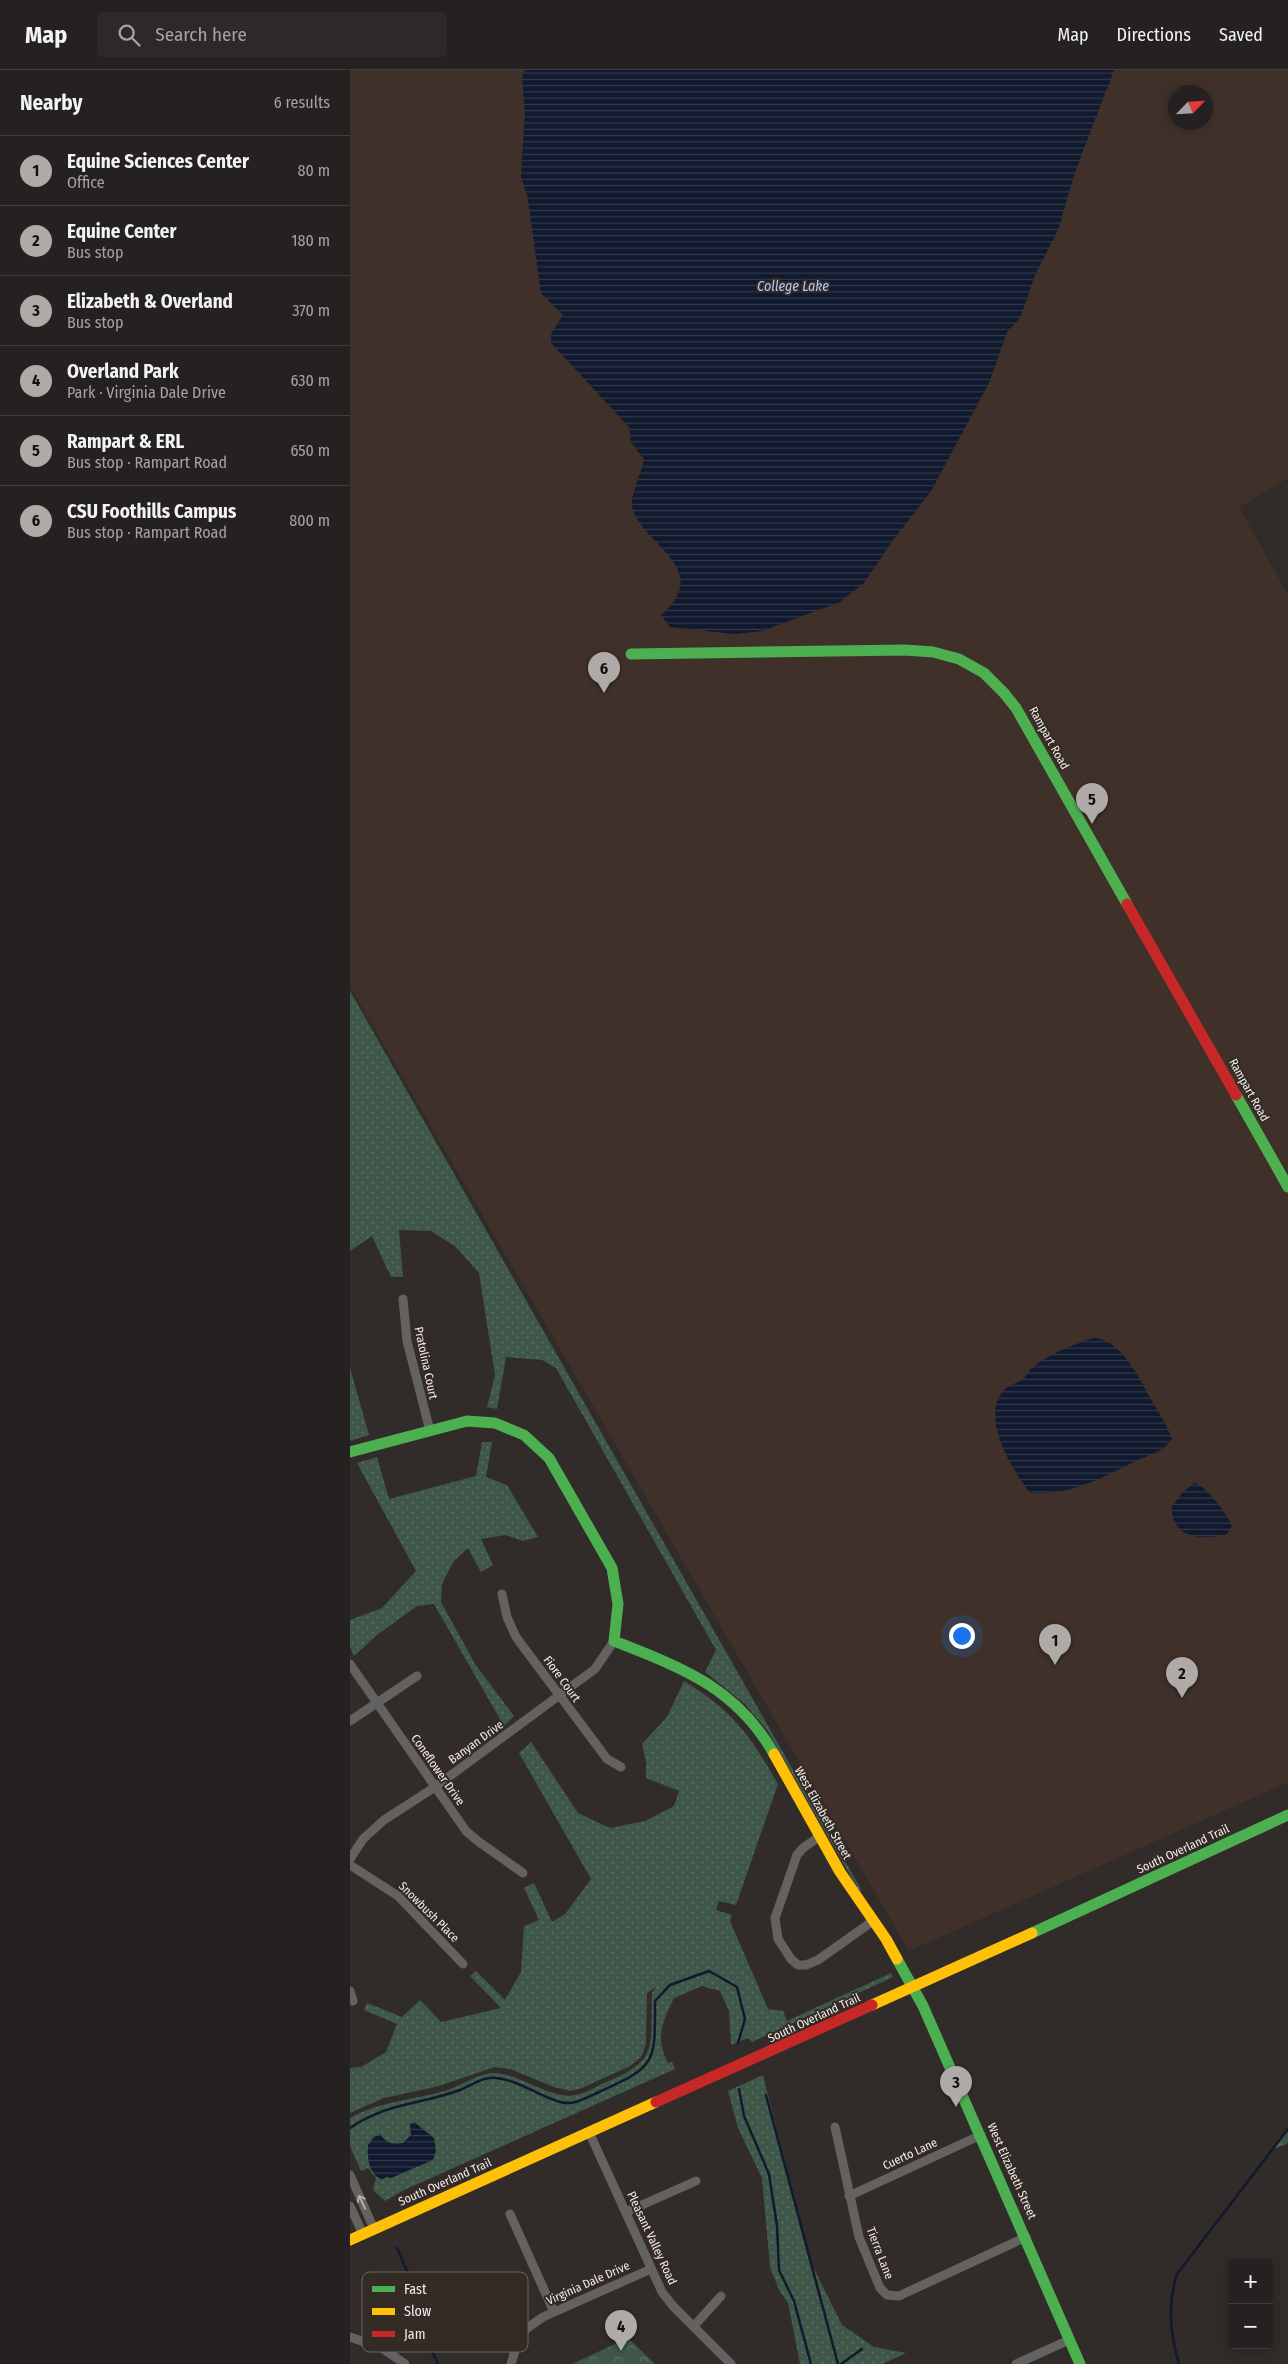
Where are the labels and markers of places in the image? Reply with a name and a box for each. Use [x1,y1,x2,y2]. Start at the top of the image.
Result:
pin: 6 [588,652,620,693]
pin: 5 [1076,783,1108,824]
pin: 1 [1039,1624,1071,1665]
pin: 2 [1166,1657,1198,1698]
pin: 3 [940,2066,972,2107]
pin: 4 [605,2310,637,2351]

